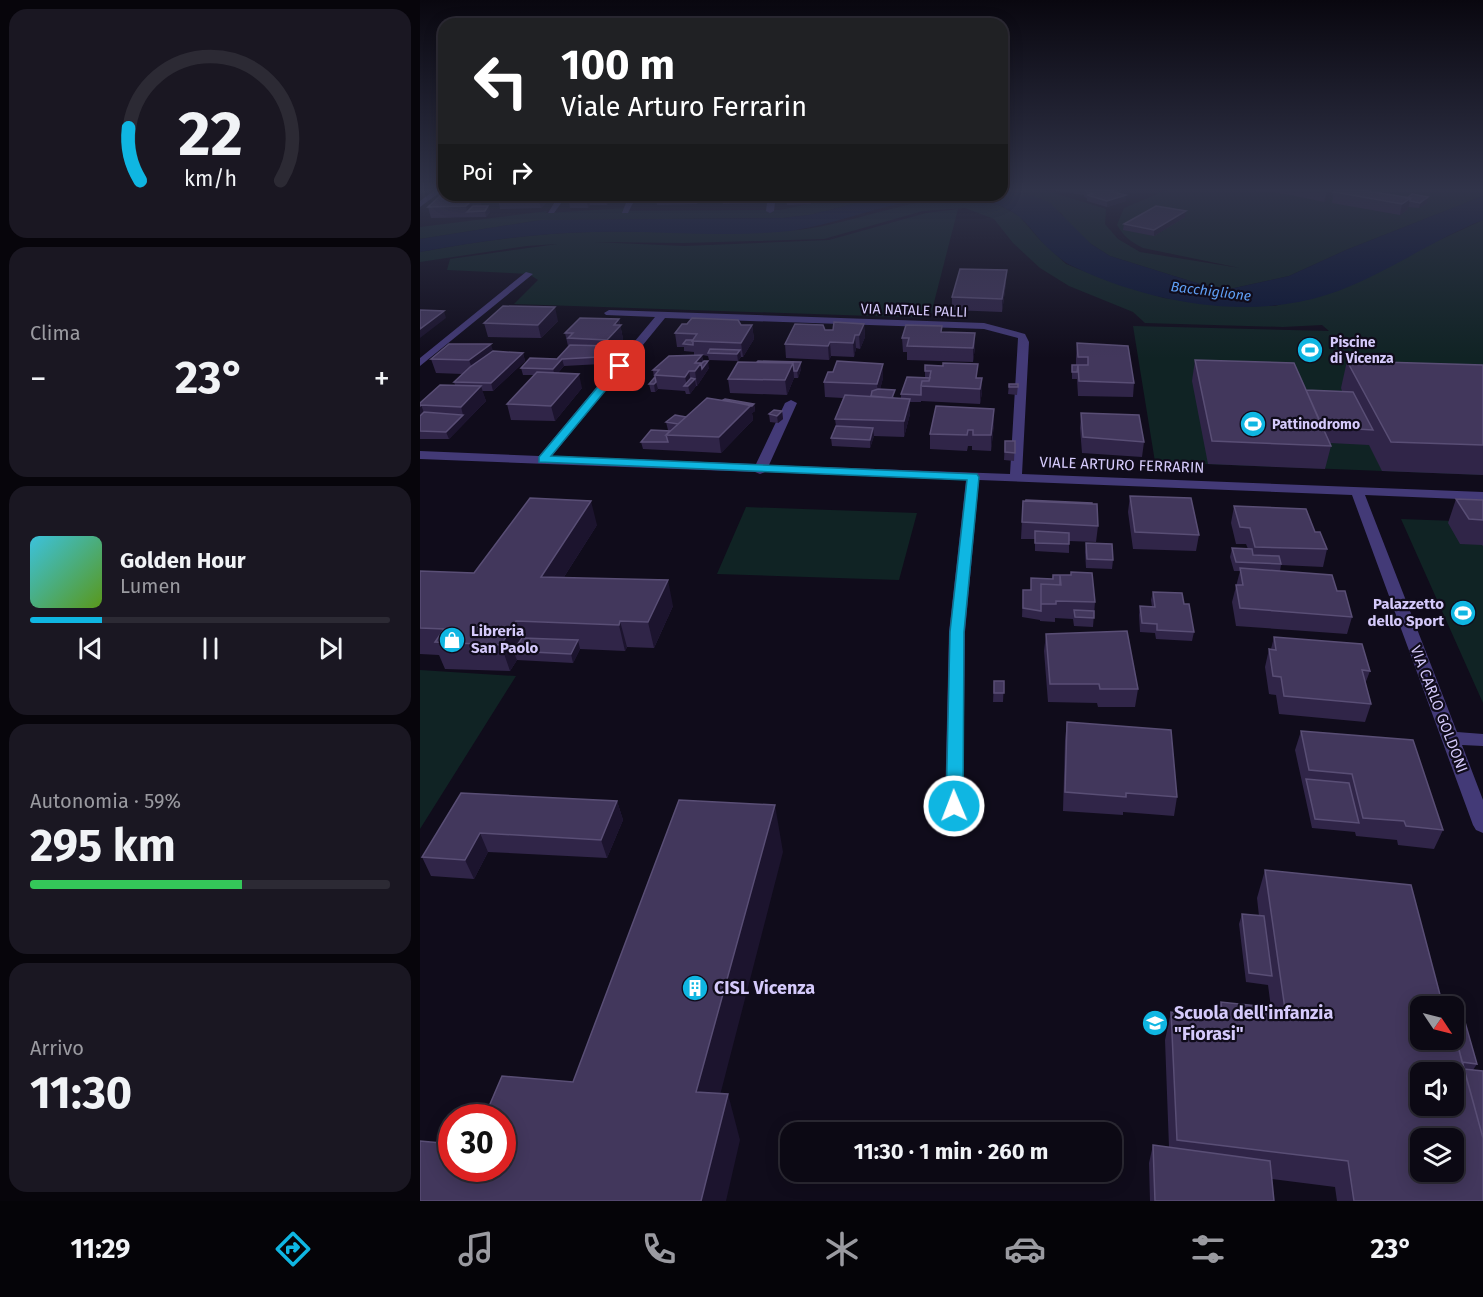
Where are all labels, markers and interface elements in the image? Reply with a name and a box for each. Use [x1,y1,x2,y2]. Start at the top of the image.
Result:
text: 100 m [561,40,675,90]
icon: left [462,42,540,120]
text: Viale Arturo Ferrarin [561,91,807,123]
text: 22 [178,97,242,172]
icon: right [505,156,538,189]
text: Poi [462,159,493,186]
text: km/h [183,166,237,192]
water label: Bacchiglione [1170,278,1252,305]
street label: VIA NATALE PALLI [860,300,968,321]
text: Clima [30,321,81,345]
place label: Piscine di Vicenza [1330,334,1394,367]
sports icon: Piscine di Vicenza [1295,335,1325,365]
pin [594,340,645,391]
icon: arrive [603,349,636,382]
text: 23° [175,351,245,405]
text: − [30,359,47,399]
text: + [374,359,390,399]
sports icon: Pattinodromo [1238,409,1268,439]
place label: Pattinodromo [1272,416,1360,433]
street label: VIALE ARTURO FERRARIN [1039,453,1205,477]
text: Golden Hour [120,547,246,574]
text: Lumen [120,574,181,598]
place label: Palazzetto dello Sport [1367,595,1444,630]
sports icon: Palazzetto dello Sport [1448,598,1478,628]
place label: Libreria San Paolo [471,622,539,657]
shop icon: Libreria San Paolo [437,625,467,655]
icon: previous [74,632,107,665]
icon: pause [194,632,227,665]
icon: next [314,632,347,665]
street label: VIA CARLO GOLDONI [1406,643,1472,775]
position arrow [922,774,986,838]
text: Autonomia · 59% [30,789,181,813]
text: 295 km [30,819,176,873]
building icon: CISL Vicenza [680,973,710,1003]
place label: CISL Vicenza [714,977,815,999]
north arrow [1410,996,1464,1050]
map controls [1410,996,1464,1182]
place label: Scuola dell'infanzia "Fiorasi" [1174,1002,1333,1045]
school or university icon: Scuola dell'infanzia "Fiorasi" [1140,1008,1170,1038]
text: Arrivo [30,1036,84,1060]
button: sound [1410,1062,1464,1116]
text: 11:30 [30,1066,132,1120]
speed limit sign: 30 [438,1104,516,1182]
button: layers [1410,1128,1464,1182]
text: 11:30 · 1 min · 260 m [854,1138,1048,1165]
icon: directions [272,1228,314,1270]
icon: music [455,1228,497,1270]
icon: phone [638,1228,680,1270]
icon: climate [821,1228,863,1270]
icon: car [1004,1228,1046,1270]
icon: filters [1187,1228,1229,1270]
text: 11:29 [71,1233,130,1265]
text: 23° [1370,1233,1412,1265]

